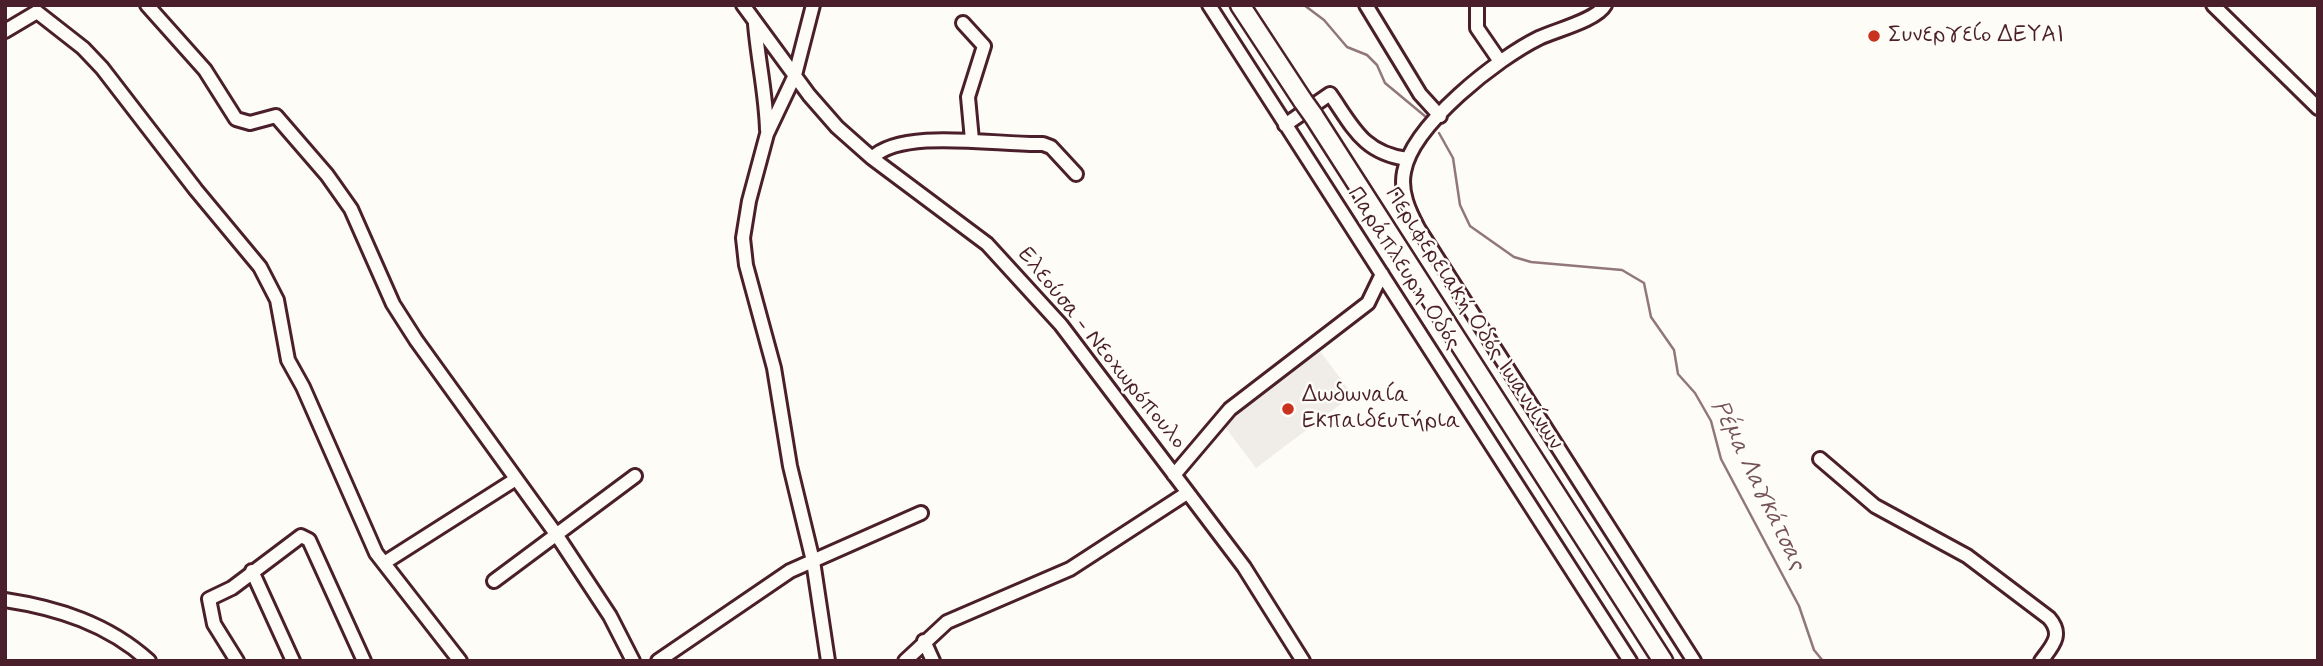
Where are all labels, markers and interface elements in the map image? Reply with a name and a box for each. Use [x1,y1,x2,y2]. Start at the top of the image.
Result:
place label: Συνεργείο ΔΕΥΑΙ [1888,22,2064,50]
marker: Συνεργείο ΔΕΥΑΙ [1866,28,1882,44]
street label: Παράπλευρη Οδός [1340,182,1466,356]
street label: Περιφερειακή Οδός Ιωαννίνων [1378,183,1568,455]
street label: Ελεούσα - Νεοχωρόπουλο [1011,242,1191,456]
place label: Δωδωναία Εκπαιδευτήρια [1302,382,1460,436]
water label: Ρέμα Λαγκάτσας [1703,396,1811,576]
marker: Δωδωναία Εκπαιδευτήρια [1280,401,1296,417]

